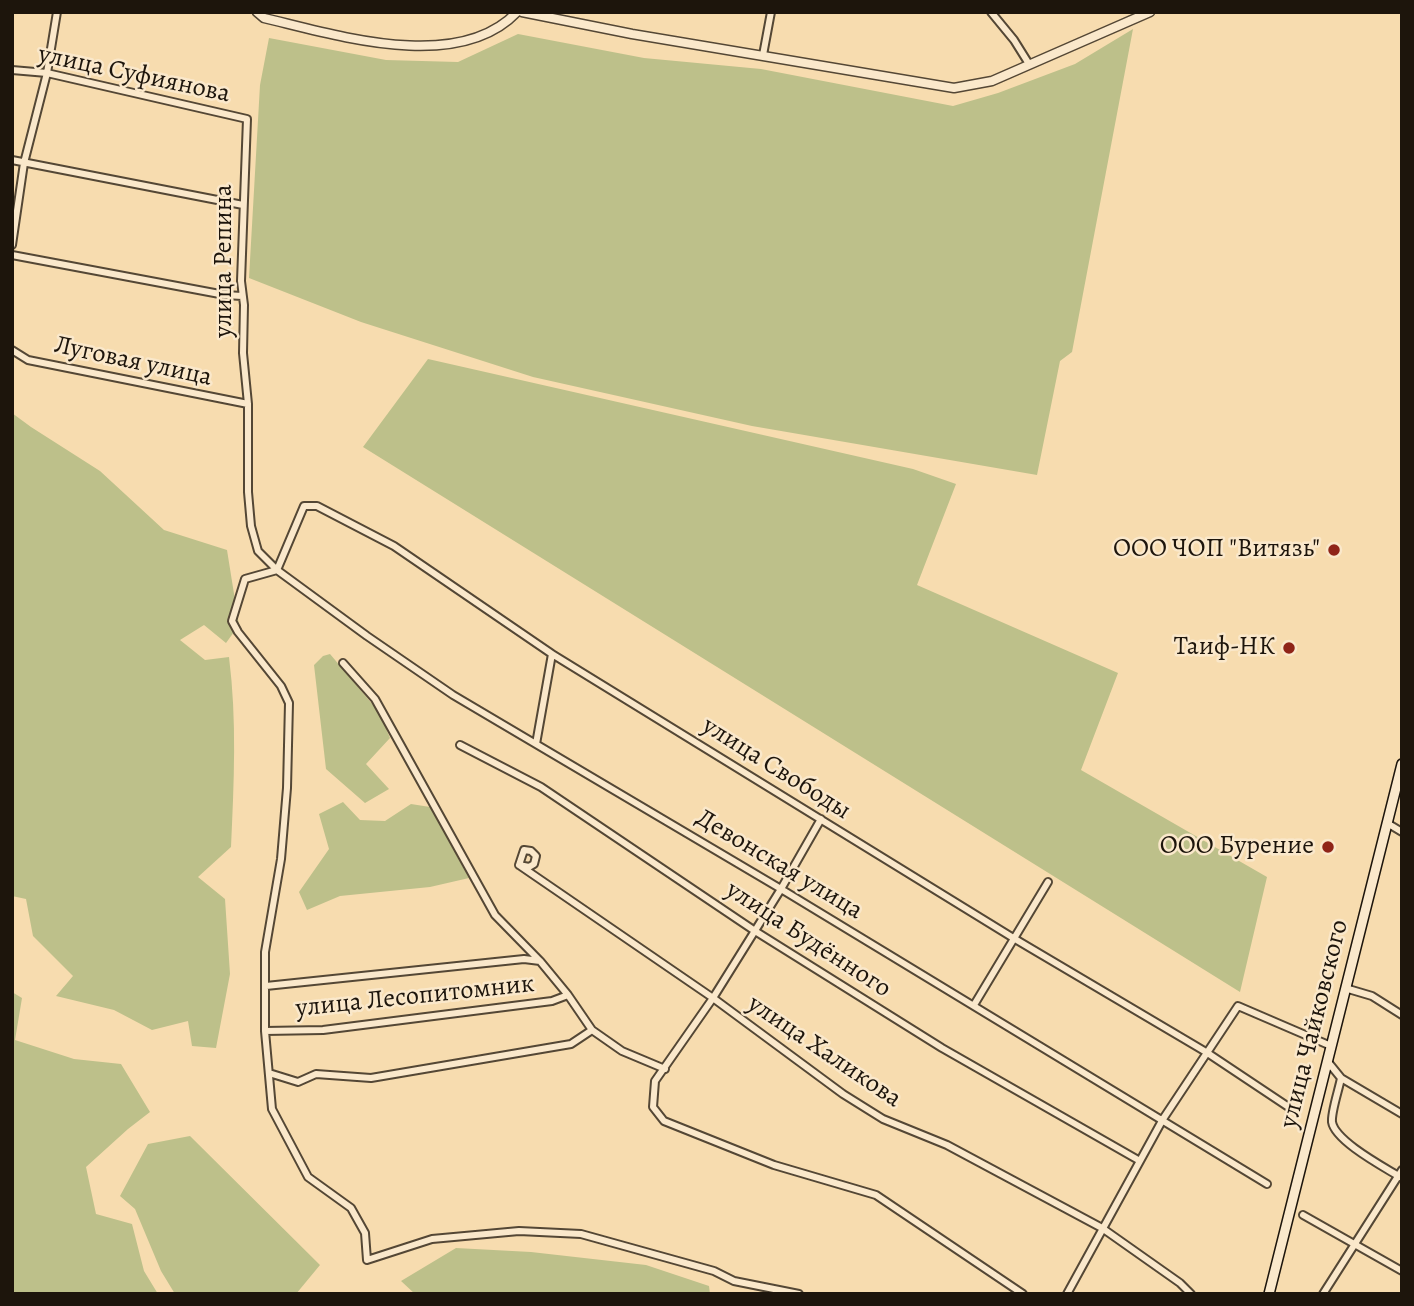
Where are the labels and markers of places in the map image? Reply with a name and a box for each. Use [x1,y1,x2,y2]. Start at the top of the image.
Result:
place label: ООО ЧОП "Витязь" [1113,534,1320,566]
marker: ООО ЧОП "Витязь" [1326,542,1342,558]
place label: Таиф-НК [1174,632,1275,664]
marker: Таиф-НК [1281,640,1297,656]
place label: ООО Бурение [1160,831,1314,863]
marker: ООО Бурение [1320,839,1336,855]

